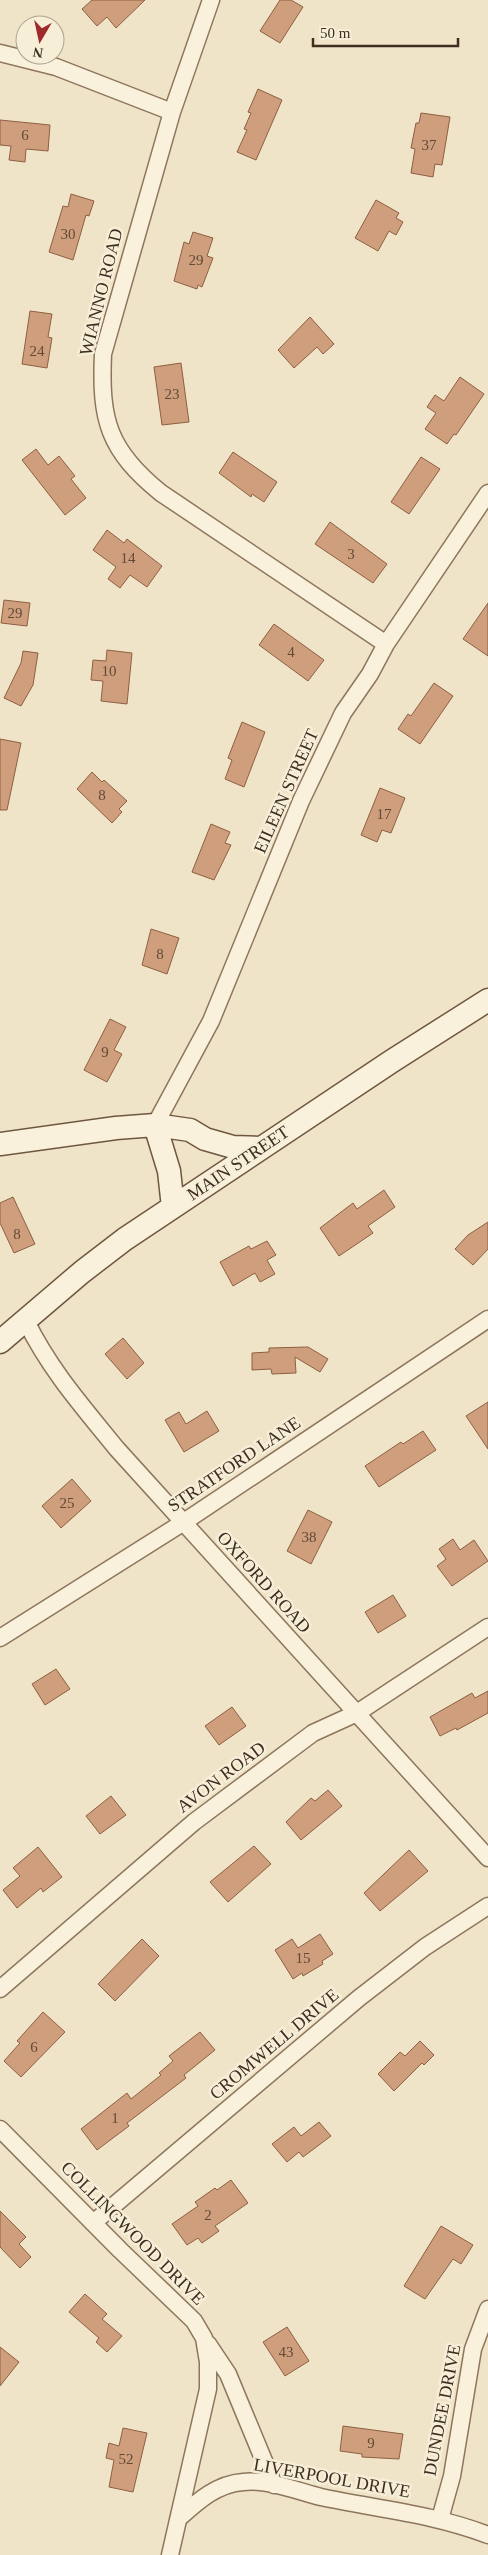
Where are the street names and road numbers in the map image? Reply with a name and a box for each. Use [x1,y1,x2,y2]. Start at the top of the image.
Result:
street label: WIANNO ROAD [76,226,126,358]
street label: EILEEN STREET [250,726,322,856]
street label: MAIN STREET [183,1122,293,1204]
street label: STRATFORD LANE [164,1412,304,1516]
street label: OXFORD ROAD [213,1527,315,1637]
street label: AVON ROAD [173,1737,269,1817]
street label: CROMWELL DRIVE [206,1984,342,2104]
street label: COLLINGWOOD DRIVE [57,2157,209,2309]
street label: DUNDEE DRIVE [419,2343,465,2477]
street label: LIVERPOOL DRIVE [252,2454,412,2502]

